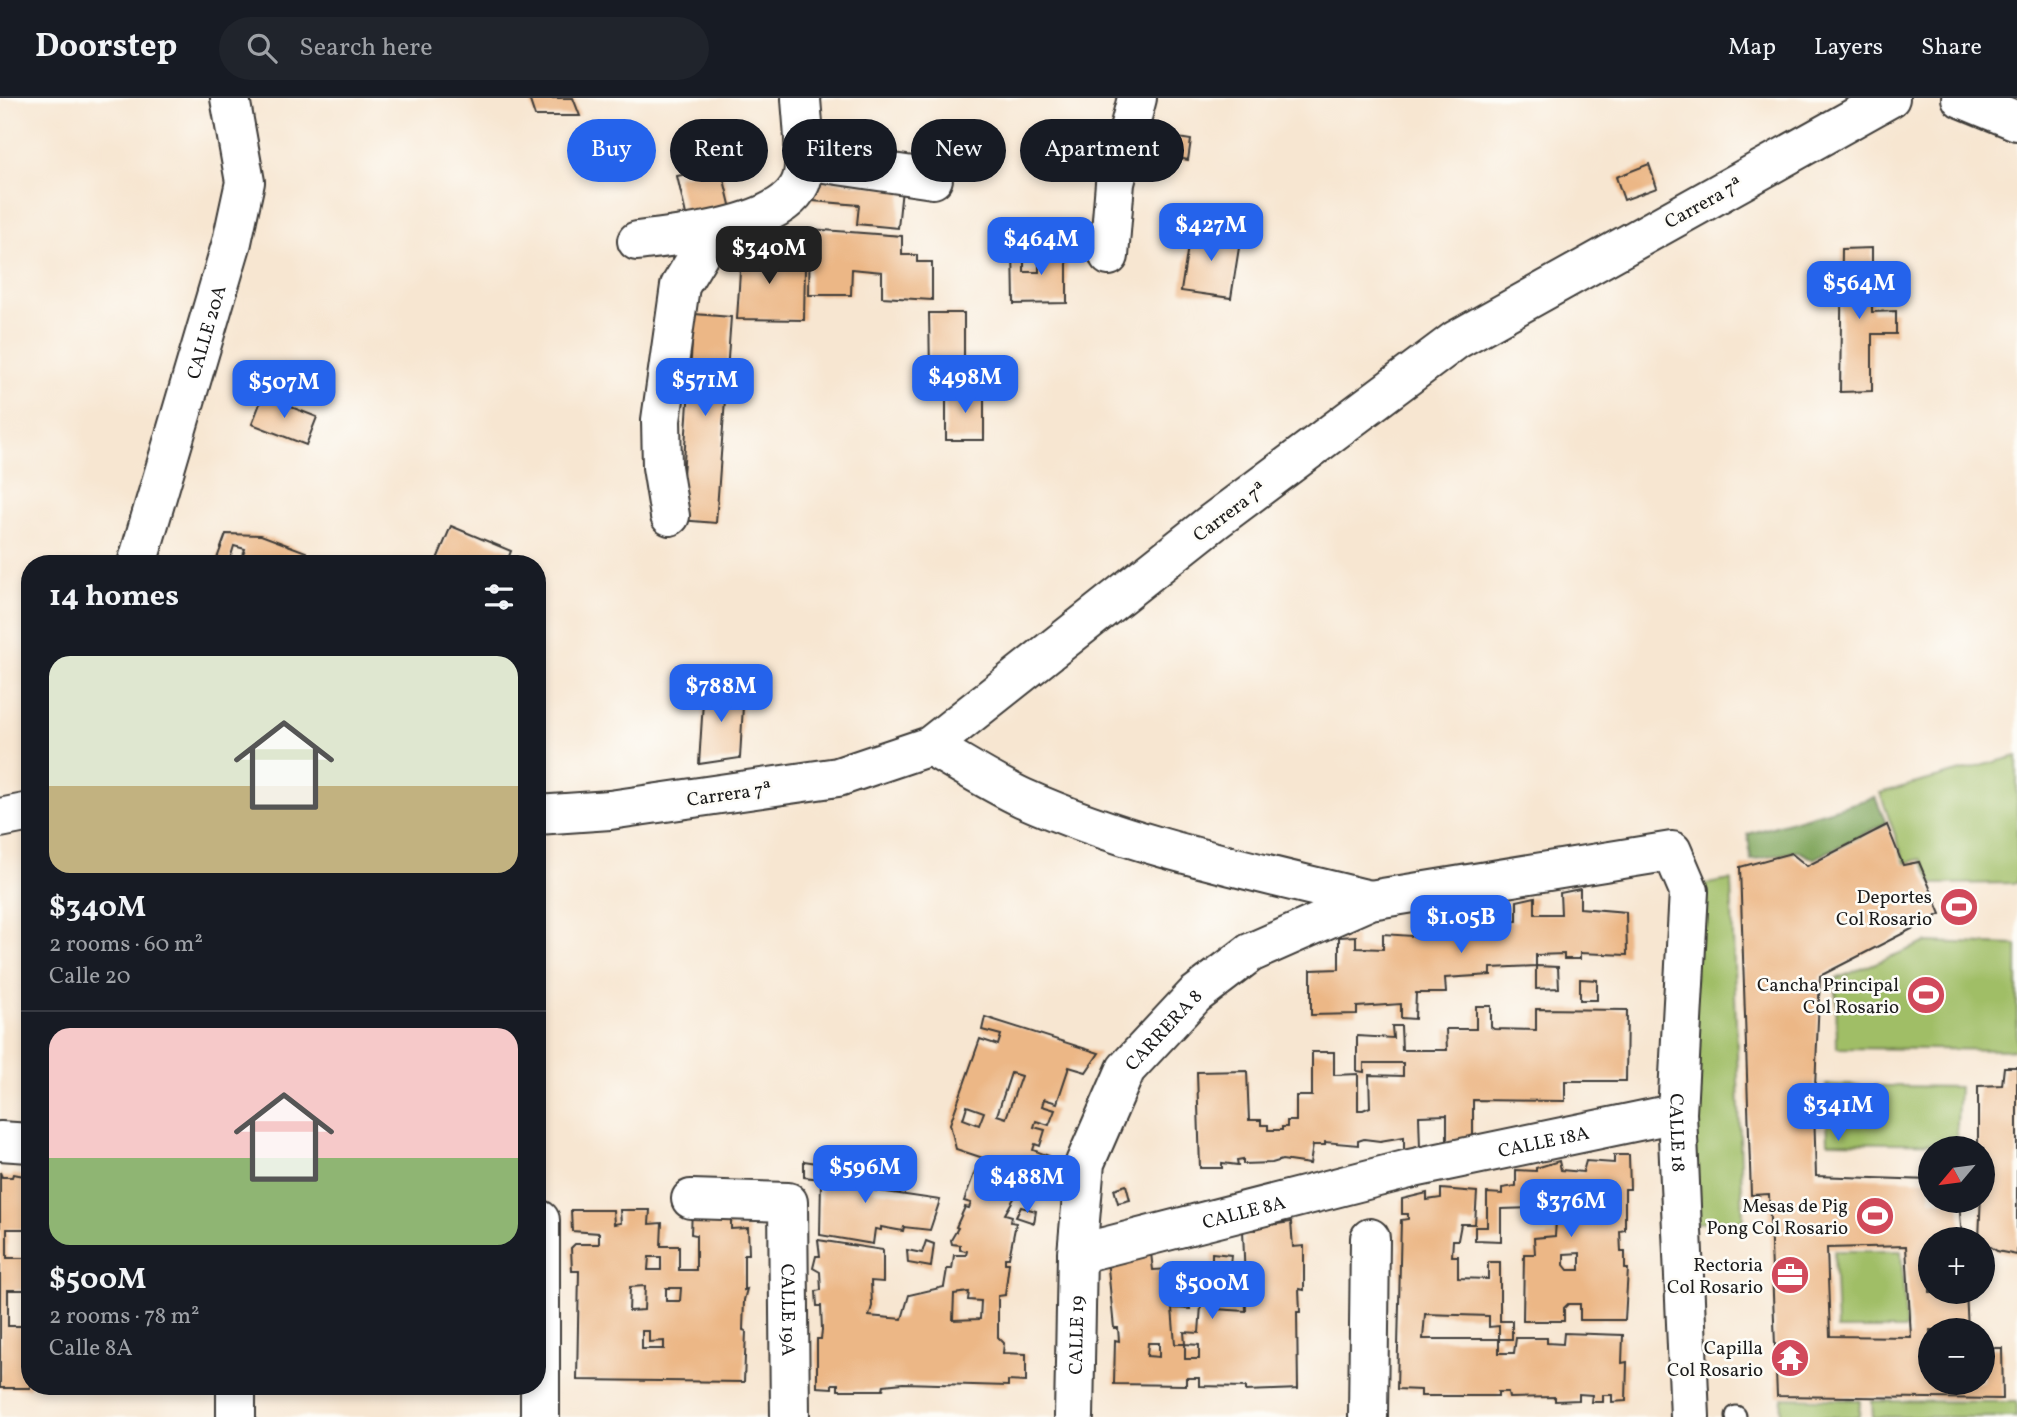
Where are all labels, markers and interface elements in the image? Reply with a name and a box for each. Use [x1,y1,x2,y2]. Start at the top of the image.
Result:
search box [219,17,709,80]
text: Doorstep [35,25,177,71]
icon: search [243,29,281,67]
text: Search here [299,30,433,66]
text: Map [1728,31,1776,65]
text: Layers [1814,31,1883,65]
text: Share [1921,31,1982,65]
chip: Buy [567,119,656,182]
chip: Rent [670,119,768,182]
chip: Filters [782,119,897,182]
chip: New [911,119,1006,182]
chip: Apartment [1020,119,1184,182]
street label: Carrera 7ª [1660,172,1748,236]
pin: $427M [1162,204,1260,263]
text: $427M [1175,210,1247,242]
pin: $464M [992,218,1090,277]
text: $464M [1003,224,1079,256]
pin: $340M [720,226,818,286]
text: $340M [732,233,806,265]
pin: $564M [1810,262,1908,321]
text: $564M [1823,268,1895,300]
street label: CALLE 20A [181,282,234,383]
pin: $498M [916,356,1014,415]
pin: $571M [656,358,754,418]
pin: $507M [235,360,333,420]
text: $498M [928,362,1002,394]
text: $571M [672,365,738,397]
text: $507M [248,367,320,399]
street label: Carrera 7ª [1188,476,1272,549]
text: 14 homes [49,576,179,618]
icon: filters [480,578,518,616]
pin: $788M [672,664,770,724]
text: $788M [686,671,756,703]
icon: home [221,702,347,828]
street label: Carrera 7ª [685,776,773,814]
place label: Deportes Col Rosario [1836,885,1932,933]
sports icon: Deportes Col Rosario [1938,886,1980,928]
text: $340M [49,887,146,929]
pin: $1.05B [1404,896,1518,955]
text: $1.05B [1426,902,1496,934]
text: 2 rooms · 60 m² [49,929,203,961]
text: Calle 20 [49,961,131,993]
place label: Cancha Principal Col Rosario [1757,973,1899,1021]
sports icon: Cancha Principal Col Rosario [1905,974,1947,1016]
street label: CARRERA 8 [1120,984,1209,1077]
icon: home [221,1074,347,1200]
pin: $341M [1789,1084,1887,1143]
text: $341M [1803,1090,1873,1122]
street label: CALLE 18 [1662,1093,1691,1173]
street label: CALLE 18A [1496,1121,1592,1165]
north arrow [1918,1136,1995,1213]
map controls [1918,1136,1995,1395]
pin: $596M [816,1146,914,1205]
text: $596M [829,1152,901,1184]
pin: $488M [978,1156,1076,1215]
text: $488M [990,1162,1064,1194]
pin: $376M [1522,1180,1620,1239]
text: $376M [1536,1186,1606,1218]
street label: CALLE 8A [1200,1190,1289,1236]
place label: Mesas de Pig Pong Col Rosario [1706,1194,1848,1242]
sports icon: Mesas de Pig Pong Col Rosario [1854,1195,1896,1237]
button: + [1918,1227,1995,1304]
place label: Rectoria Col Rosario [1667,1253,1763,1301]
office icon: Rectoria Col Rosario [1769,1254,1811,1296]
text: $500M [49,1259,146,1301]
pin: $500M [1163,1262,1261,1321]
street label: CALLE 19A [774,1264,800,1356]
text: $500M [1175,1268,1249,1300]
street label: CALLE 19 [1064,1295,1091,1375]
text: 2 rooms · 78 m² [49,1301,200,1333]
button: − [1918,1318,1995,1395]
text: Calle 8A [49,1333,133,1365]
place label: Capilla Col Rosario [1667,1336,1763,1384]
temple icon: Capilla Col Rosario [1769,1337,1811,1379]

